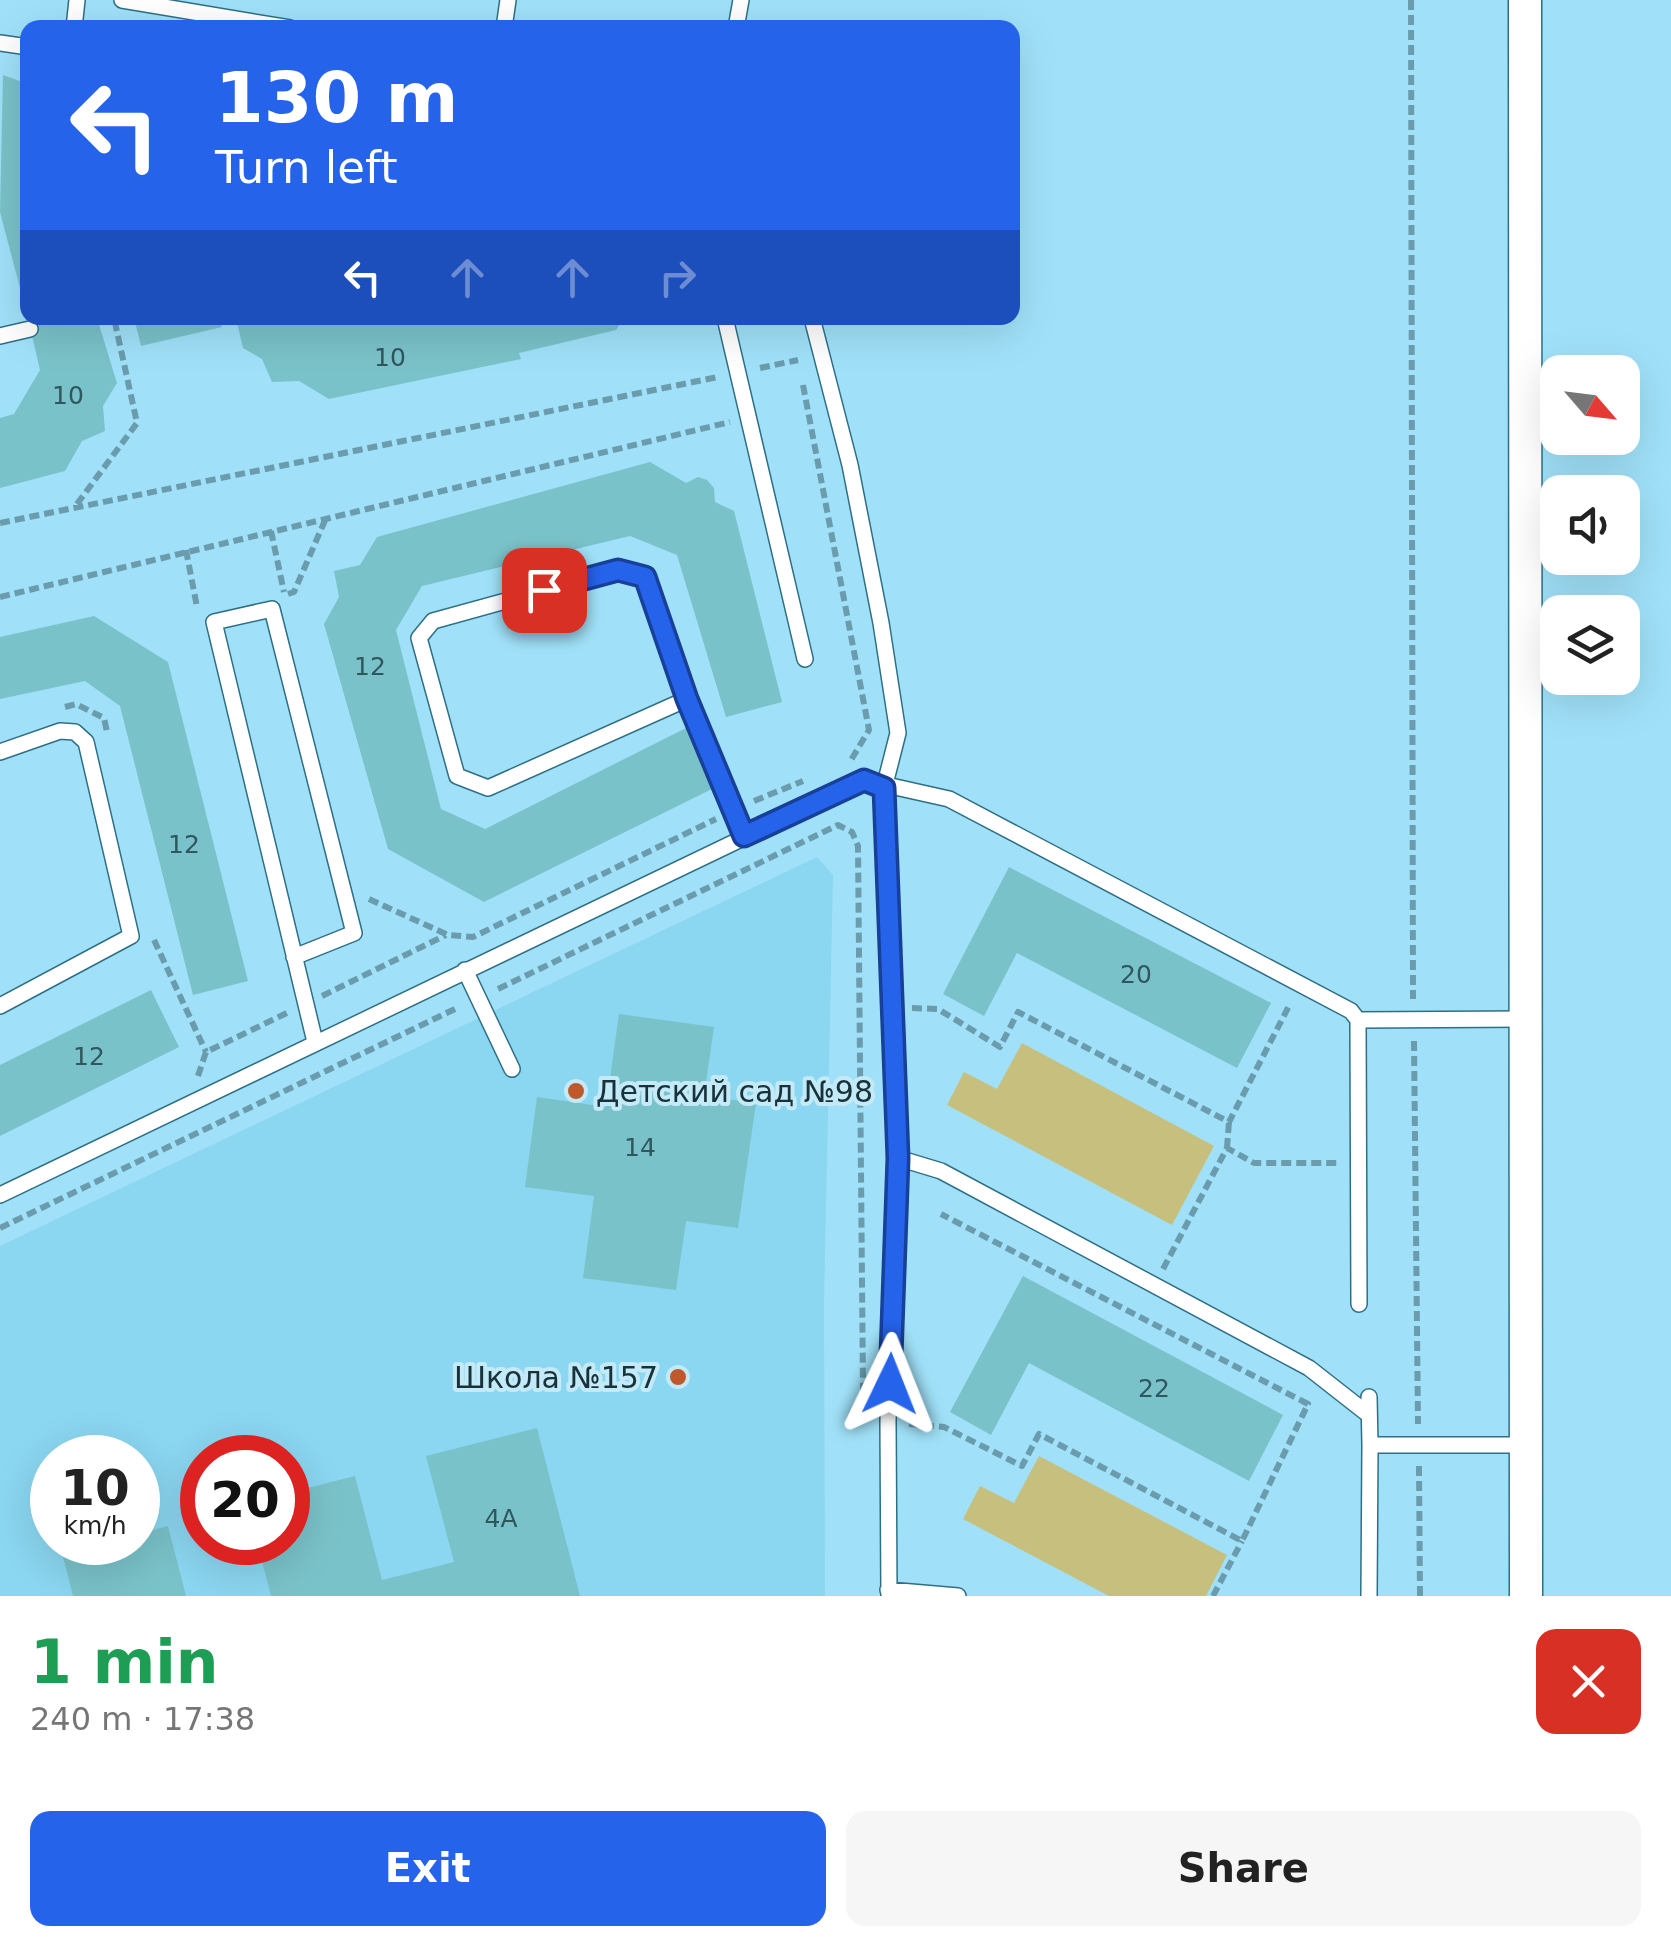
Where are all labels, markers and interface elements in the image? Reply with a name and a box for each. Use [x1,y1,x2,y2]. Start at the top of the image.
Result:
text: 130 m [215,57,458,139]
icon: left [50,60,180,190]
text: Turn left [215,141,398,194]
icon: left [335,250,390,305]
icon: ahead [440,250,495,305]
icon: ahead [545,250,600,305]
icon: right [650,250,705,305]
house number: 10 [374,343,406,372]
north arrow [1540,355,1640,455]
map controls [1540,355,1640,695]
house number: 10 [52,381,84,410]
button: sound [1540,475,1640,575]
pin [502,548,587,633]
icon: arrive [517,563,572,618]
button: layers [1540,595,1640,695]
house number: 12 [354,652,386,681]
house number: 12 [168,830,200,859]
house number: 20 [1120,960,1152,989]
house number: 12 [73,1042,105,1071]
place label: Детский сад №98 [596,1074,873,1109]
marker: Детский сад №98 [565,1080,587,1102]
house number: 14 [624,1133,656,1162]
position arrow [838,1332,942,1436]
place label: Школа №157 [454,1360,658,1395]
marker: Школа №157 [667,1366,689,1388]
house number: 22 [1138,1374,1170,1403]
speed limit sign: 20 [180,1435,310,1565]
text: 10 [60,1459,130,1517]
house number: 4А [484,1504,518,1533]
text: km/h [63,1511,127,1540]
text: 1 min [30,1627,218,1697]
button: close [1536,1629,1641,1734]
text: 240 m · 17:38 [30,1700,255,1738]
button: Exit [30,1811,826,1926]
button: Share [846,1811,1641,1926]

